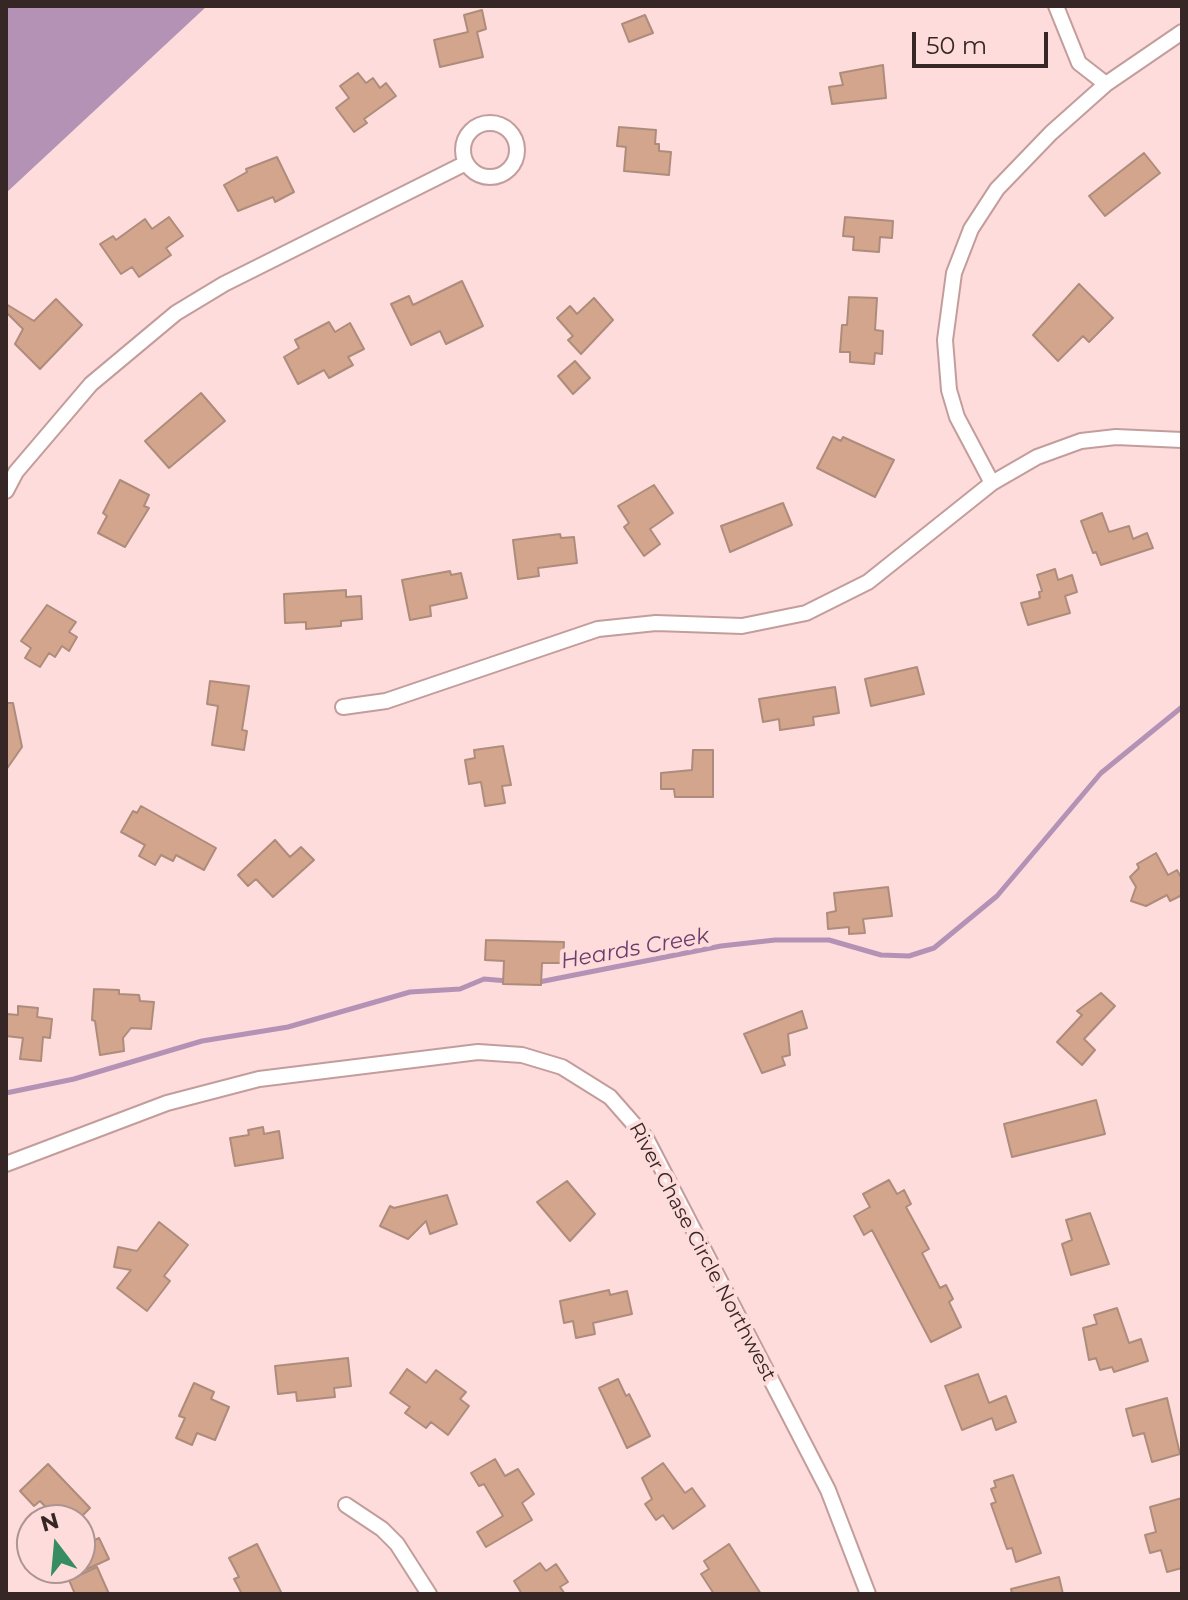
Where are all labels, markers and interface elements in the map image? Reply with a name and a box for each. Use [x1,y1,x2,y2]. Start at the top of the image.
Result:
scale bar [916,16,1052,66]
text: 50 m [926,31,987,60]
water label: Heards Creek [559,923,711,975]
street label: River Chase Circle Northwest [624,1119,780,1385]
north arrow [16,1504,96,1584]
text: N [38,1507,62,1538]

